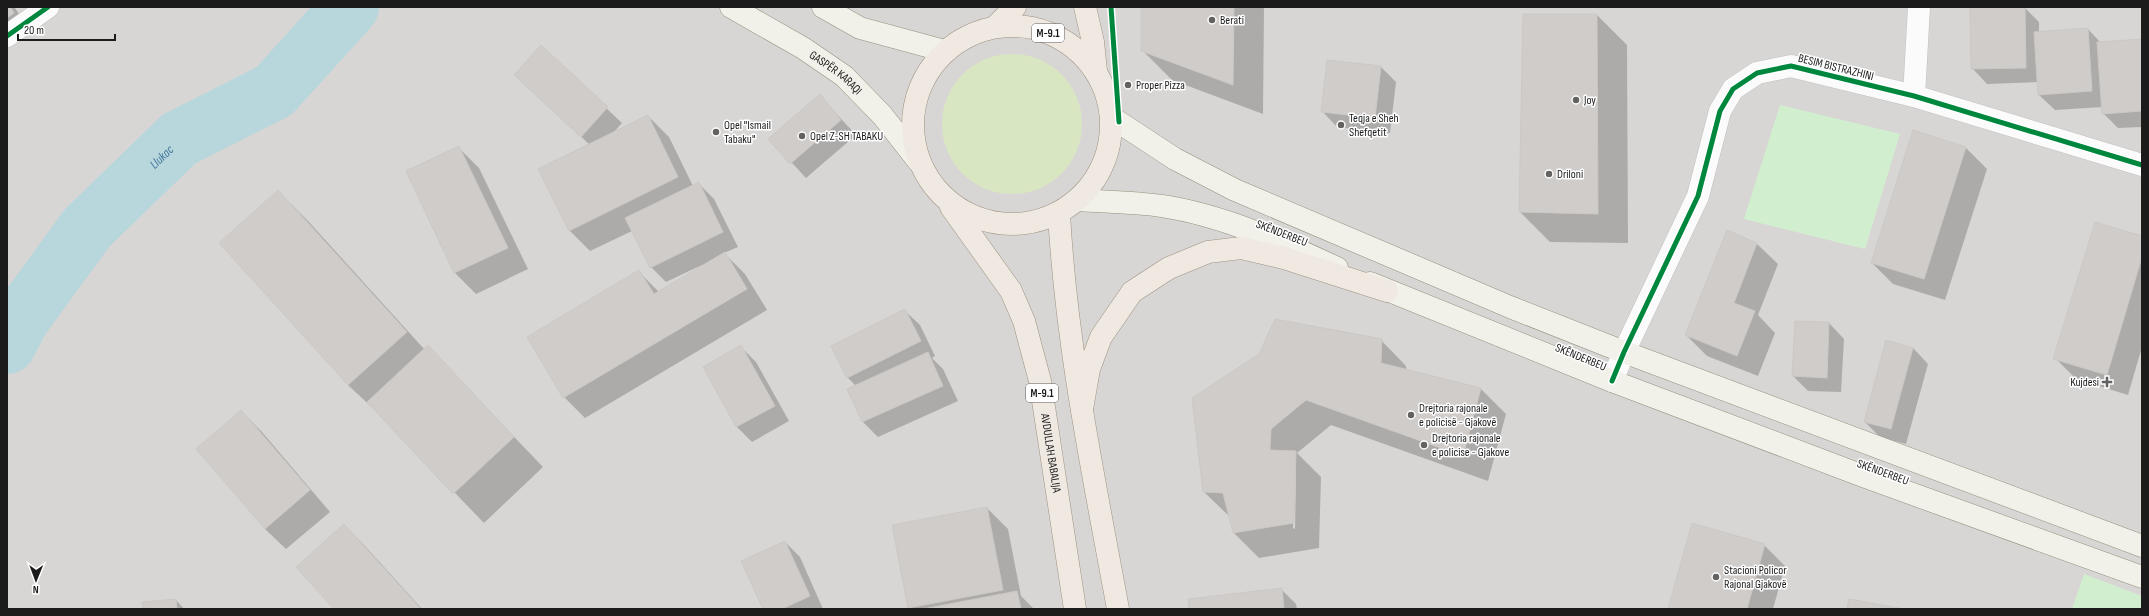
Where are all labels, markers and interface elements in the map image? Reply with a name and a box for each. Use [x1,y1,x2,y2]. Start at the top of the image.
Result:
place label: Berati [1220,13,1244,28]
marker: Berati [1207,15,1217,25]
scale bar [18,16,115,42]
text: 20 m [24,23,44,38]
road number: M-9.1 [1032,24,1064,42]
street label: GASPËR KARAQI [806,48,865,98]
street label: BESIM BISTRAZHINI [1797,51,1875,84]
place label: Proper Pizza [1136,78,1185,93]
marker: Proper Pizza [1123,80,1133,90]
place label: Joy [1583,93,1596,108]
marker: Joy [1571,95,1581,105]
place label: Teqja e Sheh Shefqetit [1349,111,1399,140]
place label: Opel "Ismail Tabaku" [724,118,771,147]
marker: Teqja e Sheh Shefqetit [1336,120,1346,130]
marker: Opel "Ismail Tabaku" [711,127,721,137]
place label: Opel Z-SH TABAKU [810,129,883,144]
marker: Opel Z-SH TABAKU [797,131,807,141]
water label: Llukac [146,141,178,172]
place label: Driloni [1557,167,1583,182]
marker: Driloni [1544,169,1554,179]
street label: SKËNDERBEU [1254,217,1310,250]
street label: SKËNDERBEU [1553,340,1609,375]
place label: Kujdesi [2070,375,2099,390]
marker: Kujdesi [2102,377,2112,387]
road number: M-9.1 [1026,384,1058,402]
place label: Drejtoria rajonale e policisë - Gjakovë [1419,401,1496,430]
marker: Drejtoria rajonale e policisë - Gjakovë [1406,410,1416,420]
street label: AVDULLAH BABALIJA [1037,412,1064,495]
place label: Drejtoria rajonale e policise - Gjakove [1432,431,1509,460]
marker: Drejtoria rajonale e policise - Gjakove [1419,440,1429,450]
street label: SKËNDERBEU [1855,456,1911,489]
north arrow [16,560,56,600]
place label: Stacioni Policor Rajonal Gjakovë [1724,563,1787,592]
marker: Stacioni Policor Rajonal Gjakovë [1711,572,1721,582]
text: N [33,583,39,596]

